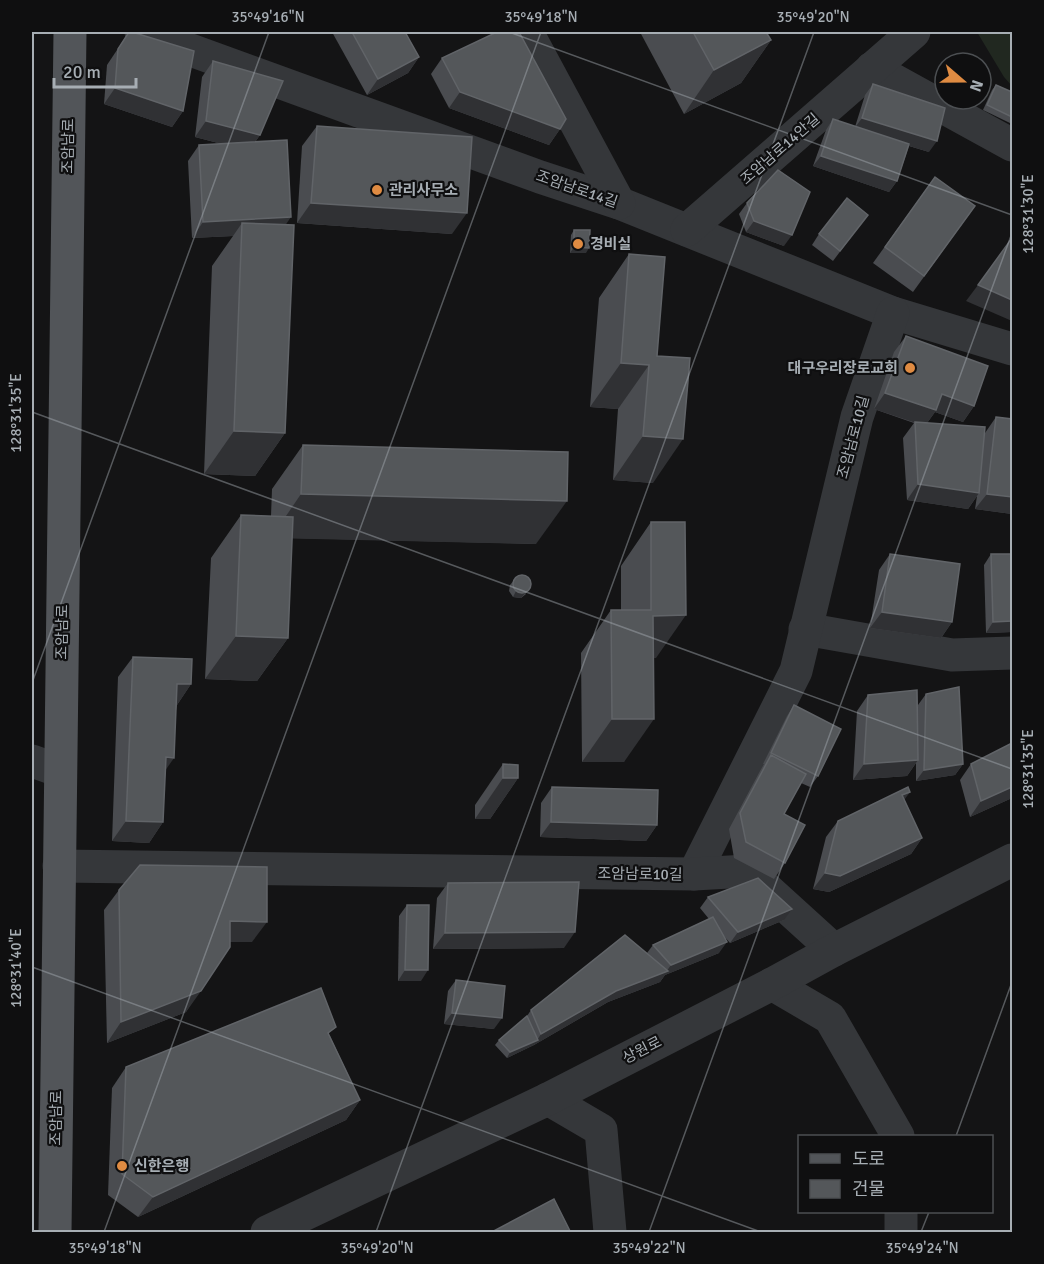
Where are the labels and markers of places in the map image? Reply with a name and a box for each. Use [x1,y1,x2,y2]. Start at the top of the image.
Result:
place label: 관리사무소 [389,181,458,199]
marker: 관리사무소 [370,183,384,197]
place label: 경비실 [590,235,631,253]
marker: 경비실 [571,237,585,251]
place label: 대구우리장로교회 [788,359,898,377]
marker: 대구우리장로교회 [903,361,917,375]
place label: 신한은행 [134,1157,189,1175]
marker: 신한은행 [115,1159,129,1173]

